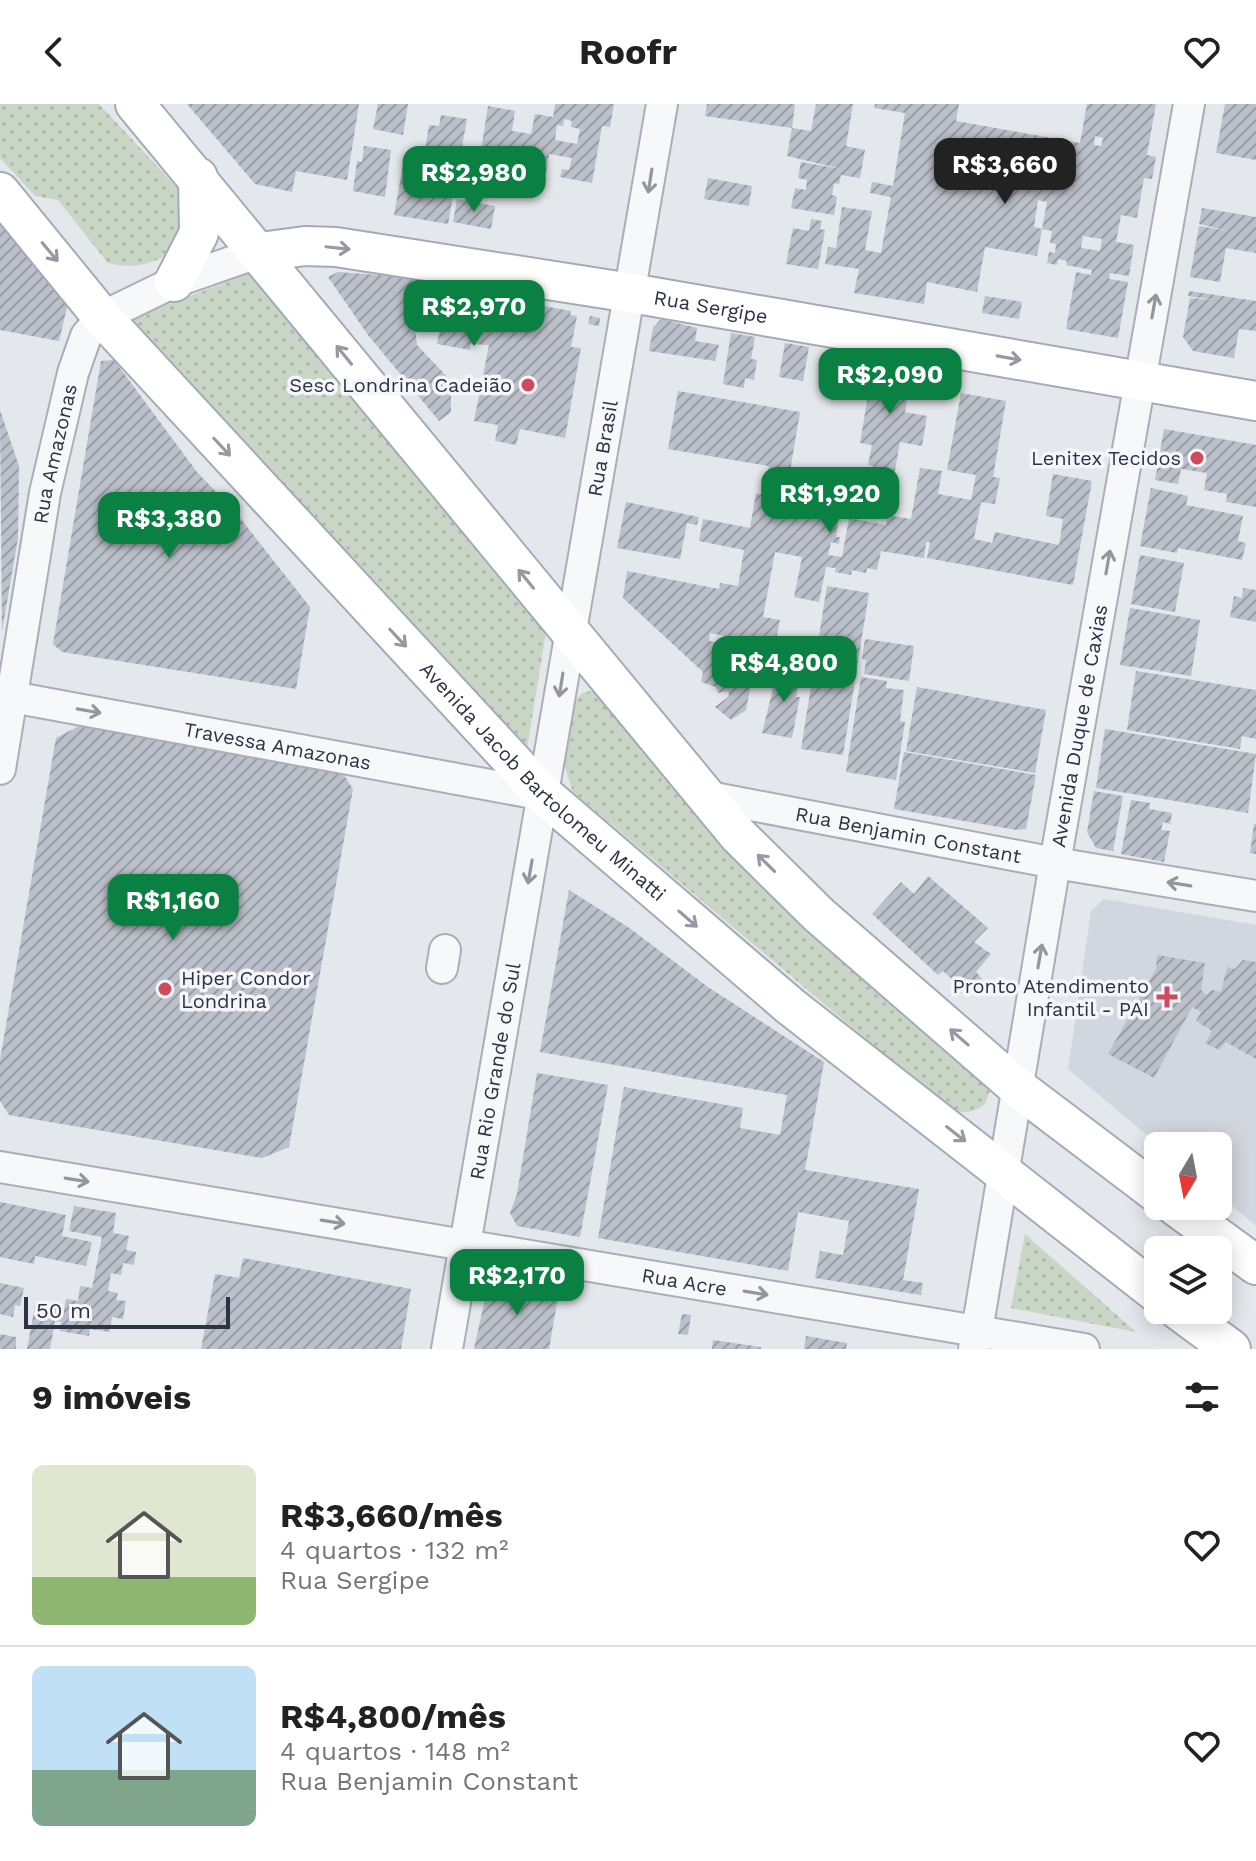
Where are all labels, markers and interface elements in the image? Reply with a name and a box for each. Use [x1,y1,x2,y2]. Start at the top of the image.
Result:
icon: back [32,30,76,74]
icon: heart [1180,30,1224,74]
text: Roofr [579,31,677,73]
pin: R$3,660 [931,138,1079,206]
pin: R$2,980 [400,146,548,214]
text: R$3,660 [952,149,1058,179]
text: R$2,980 [421,157,527,187]
one-way arrow [641,168,656,193]
one-way arrow [41,241,59,262]
one-way arrow [324,241,351,256]
pin: R$2,970 [400,280,548,348]
street label: Rua Sergipe [652,285,770,328]
text: R$2,970 [422,291,526,321]
one-way arrow [1147,294,1162,319]
one-way arrow [336,345,353,366]
pin: R$2,090 [816,348,964,416]
one-way arrow [996,351,1021,366]
text: R$2,090 [837,359,943,389]
place label: Sesc Londrina Cadeião [289,373,512,397]
marker: Sesc Londrina Cadeião [519,376,537,394]
street label: Rua Amazonas [28,381,82,526]
street label: Rua Brasil [582,398,623,498]
one-way arrow [212,437,231,457]
place label: Lenitex Tecidos [1031,446,1181,470]
marker: Lenitex Tecidos [1188,449,1206,467]
pin: R$1,920 [756,467,904,535]
text: R$1,920 [779,478,881,508]
pin: R$3,380 [95,492,243,560]
text: R$3,380 [116,503,222,533]
one-way arrow [1102,550,1117,575]
one-way arrow [517,569,535,590]
street label: Avenida Duque de Caxias [1046,602,1112,849]
one-way arrow [389,628,408,648]
pin: R$4,800 [710,636,858,704]
text: R$4,800 [730,647,838,677]
street label: Avenida Jacob Bartolomeu Minatti [415,657,671,906]
one-way arrow [553,672,568,697]
one-way arrow [76,705,101,720]
street label: Travessa Amazonas [182,717,373,775]
street label: Rua Benjamin Constant [793,802,1024,868]
one-way arrow [757,854,776,873]
one-way arrow [522,858,537,884]
pin: R$1,160 [99,874,247,942]
one-way arrow [1167,876,1192,891]
text: R$1,160 [126,885,220,915]
one-way arrow [677,909,697,927]
one-way arrow [1034,944,1049,969]
street label: Rua Rio Grande do Sul [464,961,526,1182]
place label: Hiper Condor Londrina [181,966,310,1013]
place label: Pronto Atendimento Infantil - PAI [952,974,1149,1021]
marker: Hiper Condor Londrina [156,980,174,998]
marker: Pronto Atendimento Infantil - PAI [1156,986,1178,1008]
one-way arrow [949,1028,969,1046]
one-way arrow [945,1126,966,1143]
north arrow [1144,1132,1232,1220]
map controls [1144,1132,1232,1324]
one-way arrow [64,1173,89,1188]
one-way arrow [320,1216,346,1231]
button: layers [1144,1236,1232,1324]
pin: R$2,170 [443,1249,591,1317]
text: R$2,170 [468,1260,566,1290]
street label: Rua Acre [640,1263,729,1301]
one-way arrow [742,1286,768,1301]
scale bar [24,1293,230,1329]
text: 50 m [36,1298,91,1323]
icon: filters [1180,1375,1224,1419]
text: 9 imóveis [32,1377,191,1417]
text: R$3,660/mês [280,1495,503,1535]
icon: home [96,1497,192,1593]
icon: heart [1180,1523,1224,1567]
text: 4 quartos · 132 m² [280,1535,509,1565]
text: Rua Sergipe [280,1565,430,1595]
text: R$4,800/mês [280,1696,506,1736]
icon: home [96,1698,192,1794]
icon: heart [1180,1724,1224,1768]
text: 4 quartos · 148 m² [280,1736,510,1766]
text: Rua Benjamin Constant [280,1766,578,1796]

